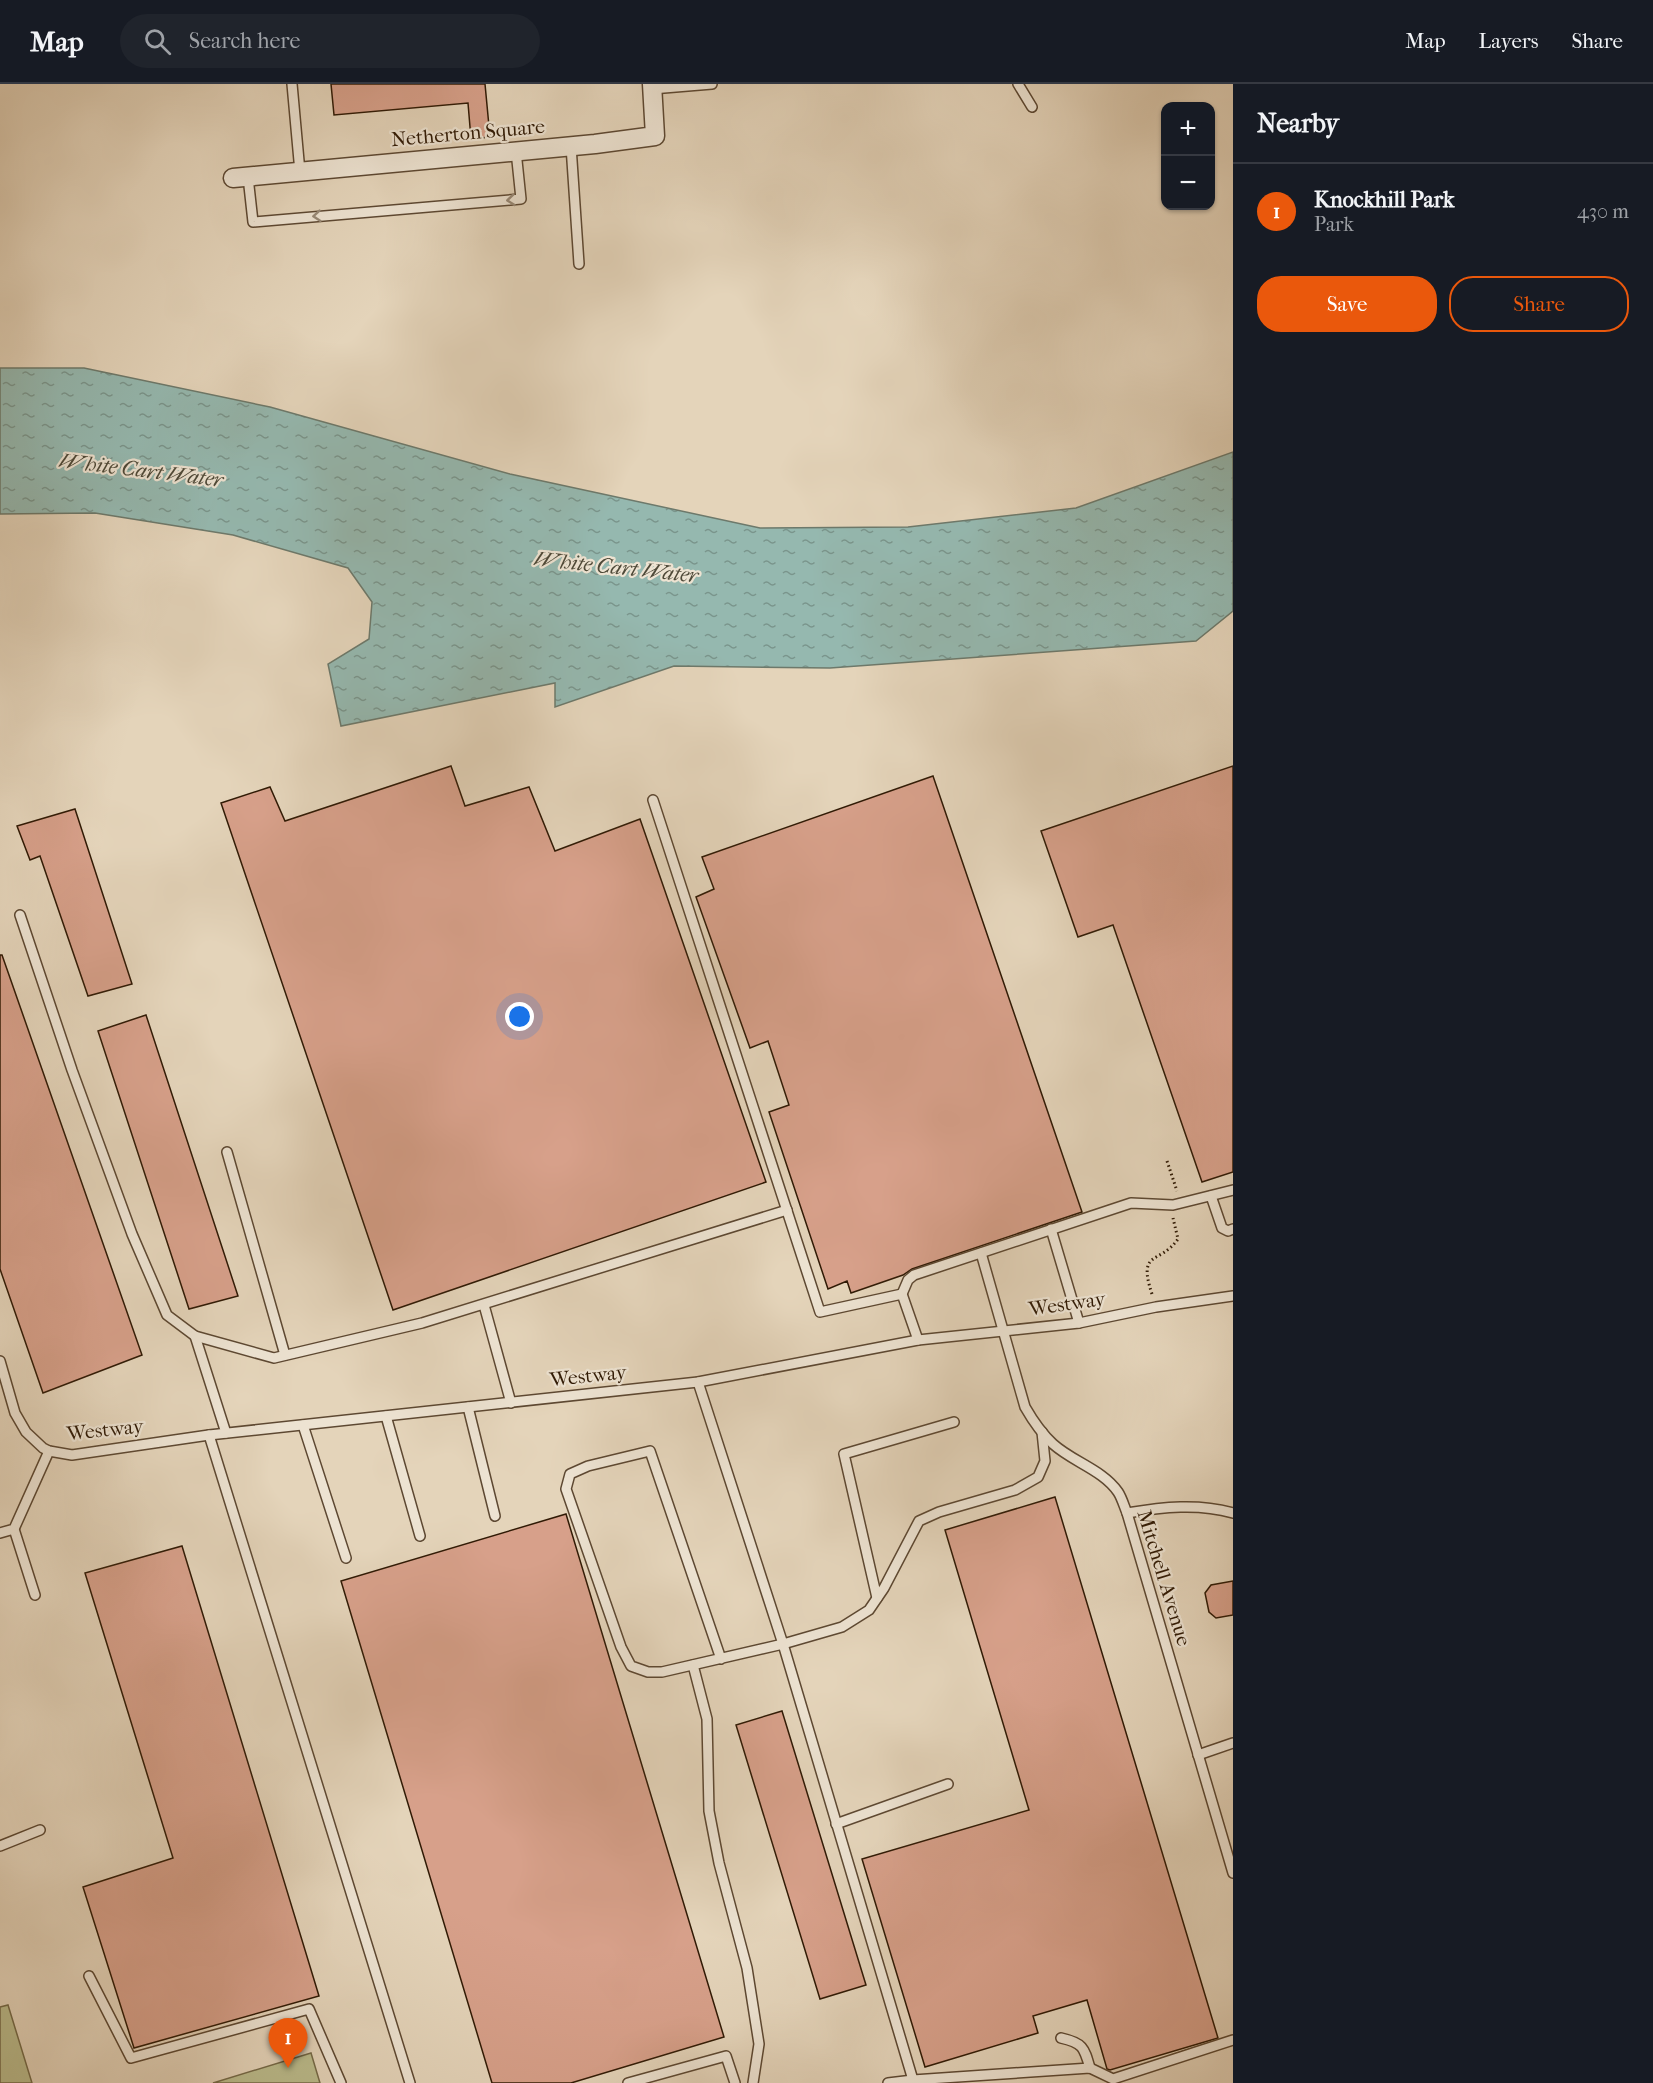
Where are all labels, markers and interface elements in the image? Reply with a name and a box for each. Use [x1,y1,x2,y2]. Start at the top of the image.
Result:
search box [120,14,540,68]
text: Map [30,25,84,58]
icon: search [141,25,174,58]
text: Search here [189,28,300,54]
text: Map [1405,29,1446,53]
text: Layers [1479,29,1538,53]
text: Share [1571,29,1623,53]
map controls [1161,102,1215,210]
button: + [1161,102,1215,156]
text: Nearby [1257,108,1339,139]
street label: Netherton Square [390,115,546,151]
button: − [1161,156,1215,210]
text: Knockhill Park [1314,187,1454,213]
one-way arrow [506,193,516,206]
text: 1 [1273,200,1280,223]
text: 430 m [1577,200,1629,223]
one-way arrow [312,210,321,223]
text: Park [1314,213,1354,236]
button: Save [1257,276,1437,332]
button: Share [1449,276,1629,332]
water label: White Cart Water [58,448,226,492]
water label: White Cart Water [533,546,701,588]
your location [505,1002,534,1031]
street label: Westway [1026,1287,1108,1321]
street label: Westway [548,1360,629,1392]
street label: Westway [65,1414,146,1446]
street label: Mitchell Avenue [1132,1507,1196,1649]
pin: 1 [268,2018,308,2068]

